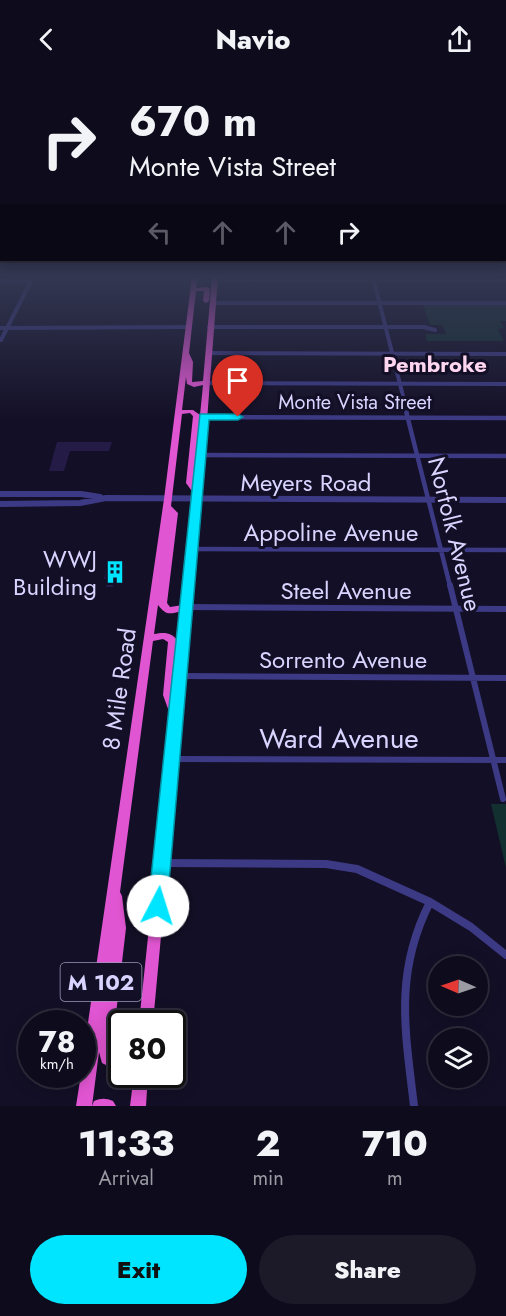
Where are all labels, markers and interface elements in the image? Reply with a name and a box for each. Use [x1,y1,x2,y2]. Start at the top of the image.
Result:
text: Navio [215,20,291,59]
icon: back [30,23,63,56]
icon: share [443,23,476,56]
text: 670 m [129,91,257,152]
icon: right [30,102,108,180]
text: Monte Vista Street [129,147,336,186]
icon: left [143,216,176,249]
icon: ahead [206,216,239,249]
icon: ahead [269,216,302,249]
icon: right [332,216,365,249]
district label: Pembroke [383,348,487,380]
pin [212,355,263,417]
icon: arrive [221,364,254,397]
street label: Monte Vista Street [278,388,432,417]
street label: Norfolk Avenue [419,453,491,615]
street label: Meyers Road [241,465,371,500]
street label: Appoline Avenue [244,515,418,550]
place label: WWJ Building [13,541,97,604]
building icon: WWJ Building [102,559,128,585]
street label: Steel Avenue [280,573,412,608]
street label: 8 Mile Road [93,626,145,752]
street label: Sorrento Avenue [259,642,427,677]
street label: Ward Avenue [259,718,419,759]
position arrow [126,874,190,938]
north arrow [428,956,488,1016]
map controls [428,956,488,1088]
road number: M 102 [60,963,142,1001]
speed limit sign: 80 [108,1010,186,1088]
text: 78 [39,1020,75,1063]
button: layers [428,1028,488,1088]
text: km/h [40,1053,74,1075]
text: 11:33 [78,1117,174,1169]
text: 2 [256,1117,280,1169]
text: 710 [362,1117,428,1169]
text: Arrival [99,1164,154,1193]
text: min [252,1164,284,1193]
text: m [387,1164,403,1193]
button: Exit [30,1235,247,1304]
button: Share [259,1235,476,1304]

